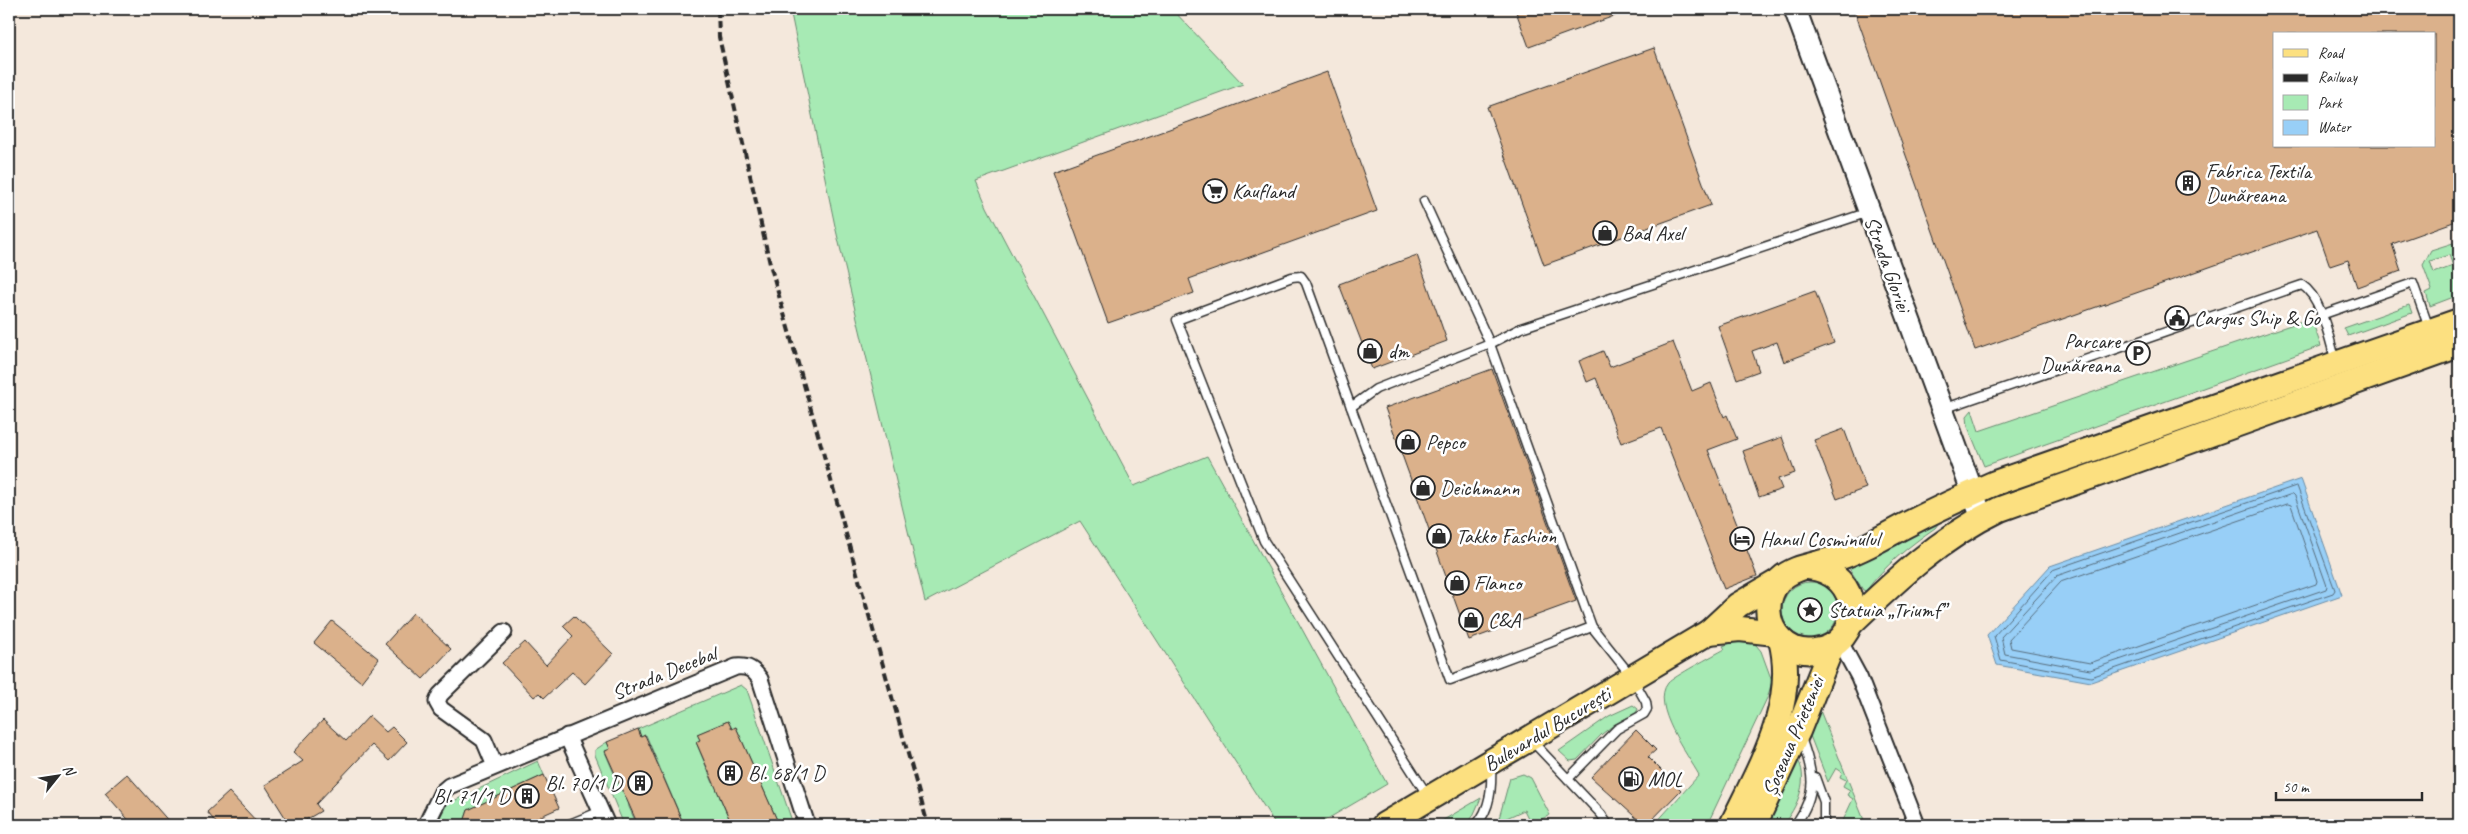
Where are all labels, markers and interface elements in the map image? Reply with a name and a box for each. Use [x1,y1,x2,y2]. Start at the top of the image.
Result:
legend [2273,32,2436,148]
text: Road [2318,44,2345,63]
text: Railway [2318,68,2359,87]
text: Park [2318,94,2343,113]
text: Water [2318,118,2352,137]
place label: Fabrica Textila Dunăreana [2206,158,2313,208]
building icon: Fabrica Textila Dunăreana [2175,170,2201,196]
supermarket icon: Kaufland [1202,178,1228,204]
place label: Kaufland [1232,178,1298,204]
street label: Strada Gloriei [1859,213,1918,318]
shop icon: Bad Axel [1592,220,1618,246]
place label: Bad Axel [1622,220,1687,246]
public building icon: Cargus Ship & Go [2164,305,2190,331]
place label: Cargus Ship & Go [2194,305,2322,331]
place label: Parcare Dunăreana [2041,328,2122,378]
shop icon: dm [1357,338,1383,364]
place label: dm [1388,338,1410,364]
parking icon: Parcare Dunăreana [2125,340,2151,366]
shop icon: Pepco [1395,429,1421,455]
place label: Pepco [1426,429,1467,455]
shop icon: Deichmann [1410,475,1436,501]
place label: Deichmann [1440,475,1520,501]
shop icon: Takko Fashion [1426,523,1452,549]
place label: Takko Fashion [1456,523,1557,549]
hotel icon: Hanul Cosminulul [1729,526,1755,552]
place label: Hanul Cosminulul [1760,526,1883,552]
shop icon: Flanco [1444,570,1470,596]
place label: Flanco [1474,570,1524,596]
place icon: Statuia „Triumf” [1797,597,1823,623]
place label: Statuia „Triumf” [1828,597,1950,623]
shop icon: C&A [1458,607,1484,633]
place label: C&A [1488,607,1522,633]
street label: Strada Decebal [608,639,723,706]
street label: Șoseaua Prieteniei [1756,669,1831,800]
street label: Bulevardul București [1479,679,1618,777]
north arrow [32,752,82,802]
building icon: Bl. 68/1 D [717,760,743,786]
place label: Bl. 68/1 D [748,760,826,786]
text: N [59,762,80,780]
fuel station icon: MOL [1618,766,1644,792]
place label: MOL [1648,766,1683,792]
scale bar [2276,769,2422,801]
place label: Bl. 70/1 D [546,770,624,796]
building icon: Bl. 70/1 D [627,770,653,796]
text: 50 m [2283,778,2310,797]
place label: Bl. 71/1 D [434,783,512,809]
building icon: Bl. 71/1 D [514,783,540,809]

